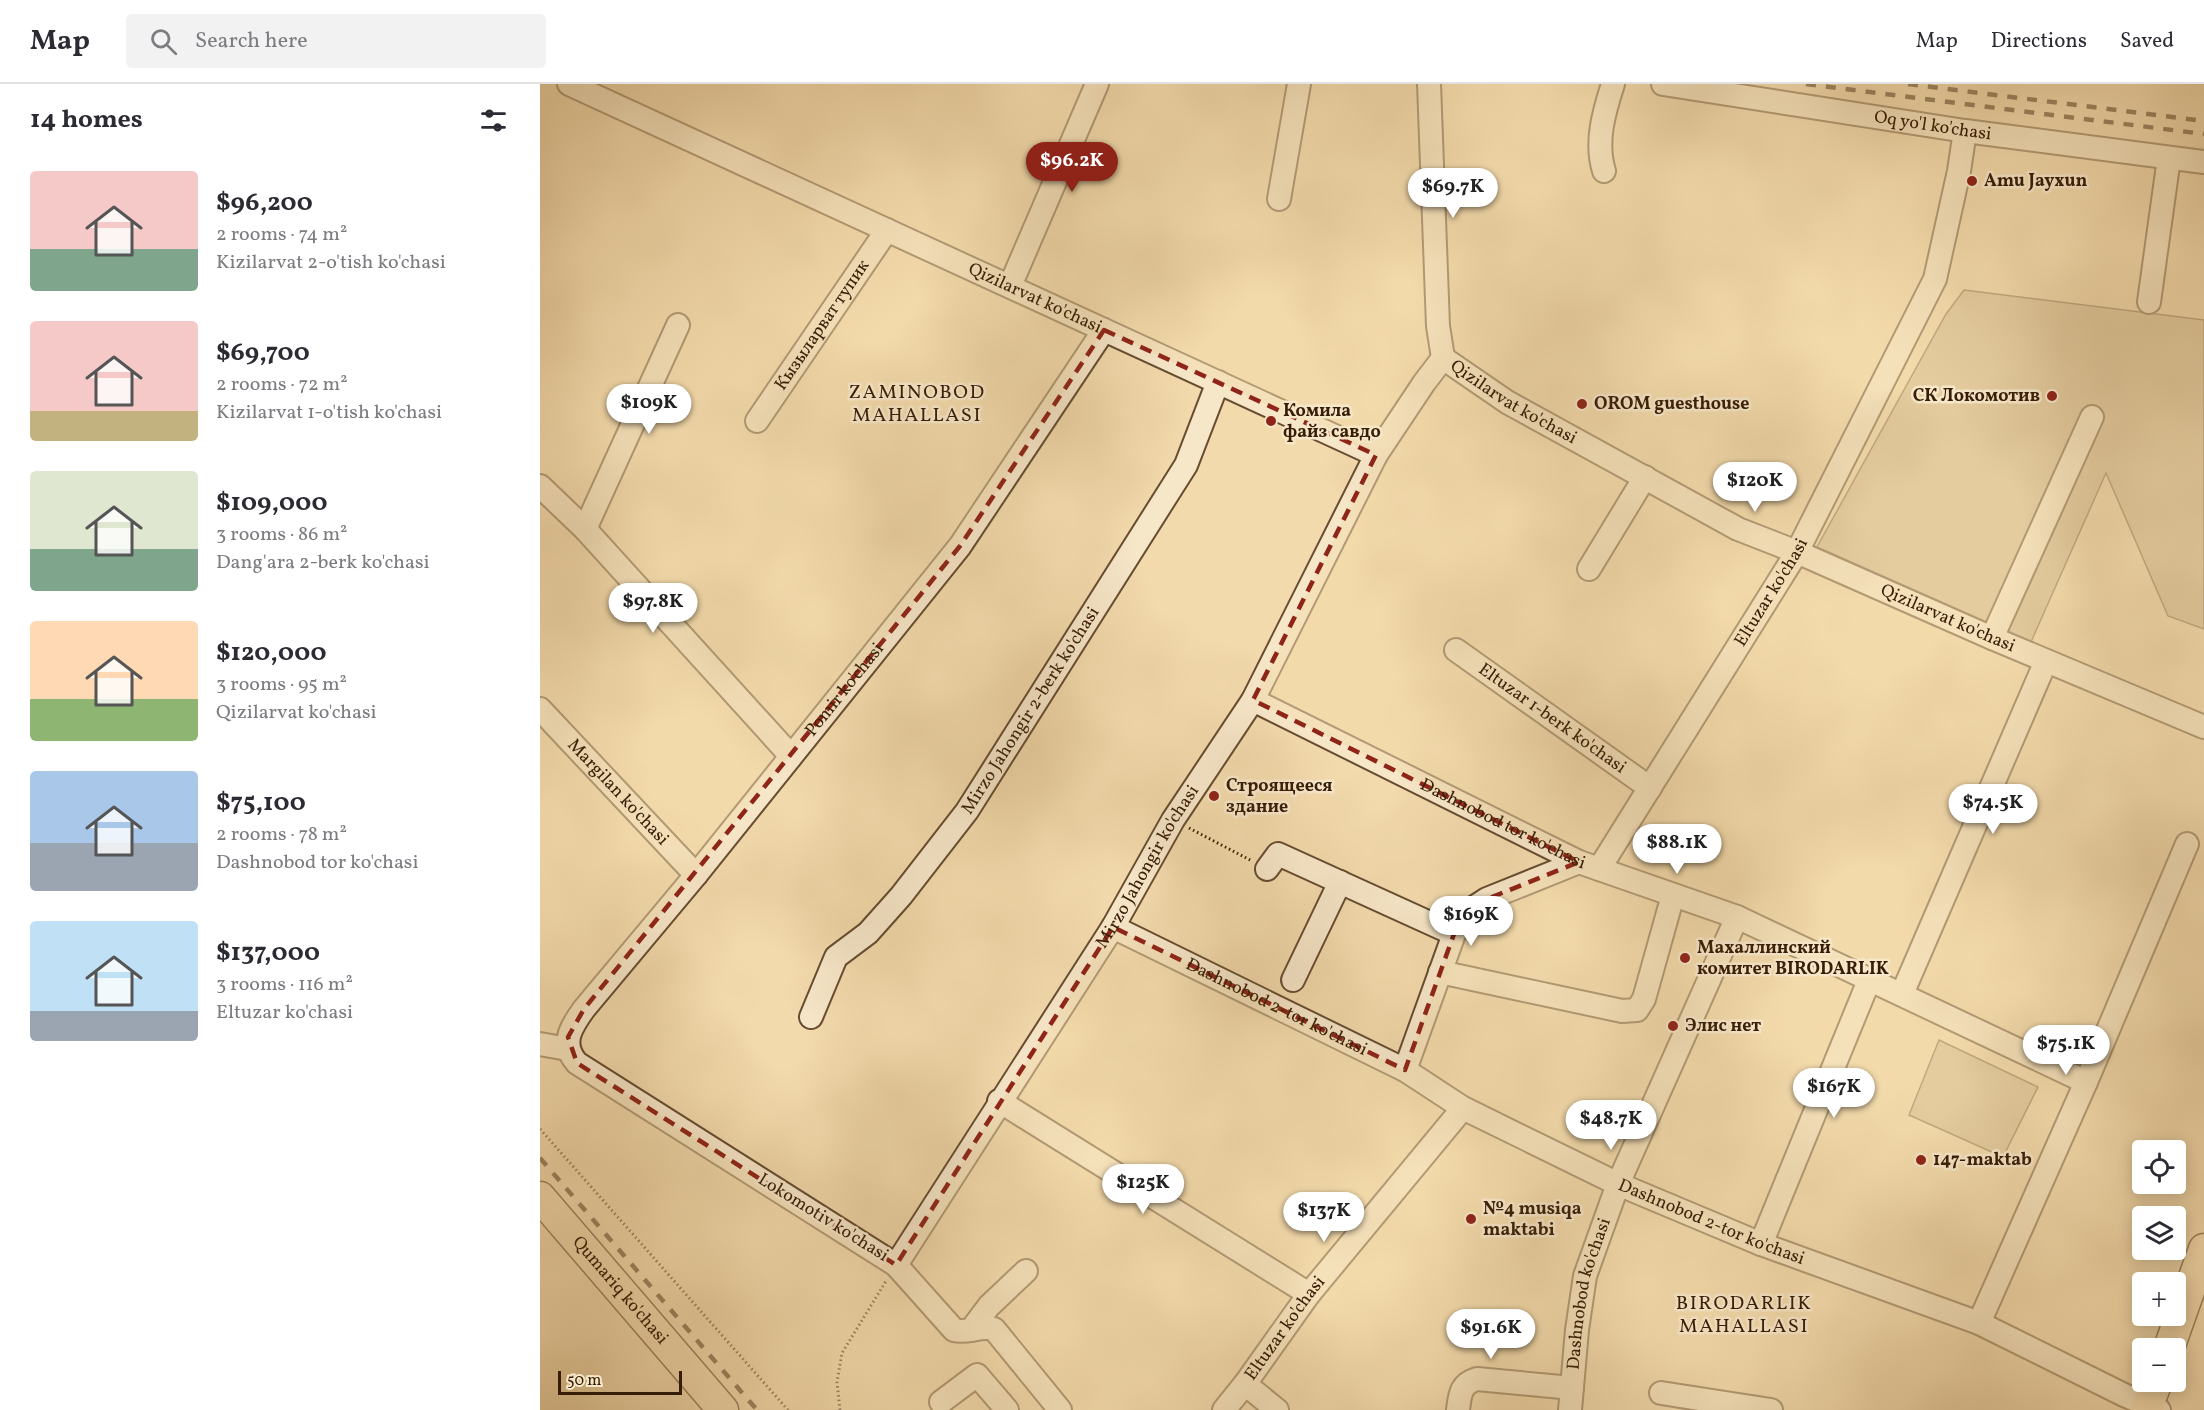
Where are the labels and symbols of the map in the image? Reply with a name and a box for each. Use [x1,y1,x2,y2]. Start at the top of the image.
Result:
street label: Oq yo'l ko'chasi [1872,105,1993,147]
pin: $96.2K [1023,142,1121,193]
pin: $69.7K [1404,168,1502,219]
place label: Amu Jayxun [1984,169,2087,194]
marker: Amu Jayxun [1965,174,1979,188]
street label: Кызыларват тупик [769,254,876,396]
street label: Qizilarvat ko'chasi [964,257,1106,340]
street label: Qizilarvat ko'chasi [1445,354,1581,451]
district label: ZAMINOBOD MAHALLASI [848,379,986,430]
pin: $109K [607,384,691,435]
place label: СК Локомотив [1913,384,2040,409]
marker: СК Локомотив [2045,389,2059,403]
place label: OROM guesthouse [1594,392,1750,417]
marker: OROM guesthouse [1575,397,1589,411]
place label: Комила файз савдо [1283,399,1381,445]
marker: Комила файз савдо [1264,414,1278,428]
pin: $120K [1713,462,1797,513]
street label: Eltuzar ko'chasi [1728,534,1814,651]
street label: Qizilarvat ko'chasi [1877,578,2019,659]
pin: $97.8K [604,583,702,634]
street label: Mirzo Jahongir 2-berk ko'chasi [955,602,1106,819]
street label: Pomir ko'chasi [799,638,890,742]
street label: Eltuzar 1-berk ko'chasi [1473,657,1631,780]
street label: Margilan ko'chasi [562,733,674,851]
street label: Dashnobod tor ko'chasi [1416,772,1589,876]
place label: Строящееся здание [1226,774,1333,820]
street label: Mirzo Jahongir ko'chasi [1090,780,1205,953]
pin: $74.5K [1944,784,2042,835]
marker: Строящееся здание [1207,789,1221,803]
pin: $88.1K [1628,824,1726,875]
pin: $169K [1429,896,1513,947]
place label: Махаллинский комитет BIRODARLIK [1697,936,1889,982]
marker: Махаллинский комитет BIRODARLIK [1678,951,1692,965]
street label: Dashnobod 2-tor ko'chasi [1181,952,1372,1062]
place label: Элис нет [1685,1014,1761,1039]
marker: Элис нет [1666,1019,1680,1033]
pin: $75.1K [2017,1025,2115,1076]
pin: $167K [1792,1068,1876,1119]
pin: $48.7K [1562,1100,1660,1151]
place label: 147-maktab [1933,1148,2032,1173]
marker: 147-maktab [1914,1153,1928,1167]
pin: $125K [1101,1164,1185,1215]
street label: Lokomotiv ko'chasi [753,1168,893,1268]
street label: Dashnobod 2-tor ko'chasi [1614,1173,1808,1271]
pin: $137K [1282,1192,1366,1243]
place label: №4 musiqa maktabi [1483,1197,1582,1243]
marker: №4 musiqa maktabi [1464,1212,1478,1226]
street label: Dashnobod ko'chasi [1561,1215,1617,1371]
street label: Qumariq ko'chasi [566,1231,674,1350]
street label: Eltuzar ko'chasi [1239,1271,1331,1386]
district label: BIRODARLIK MAHALLASI [1676,1290,1812,1341]
pin: $91.6K [1442,1309,1540,1360]
scale bar [558,1368,682,1396]

